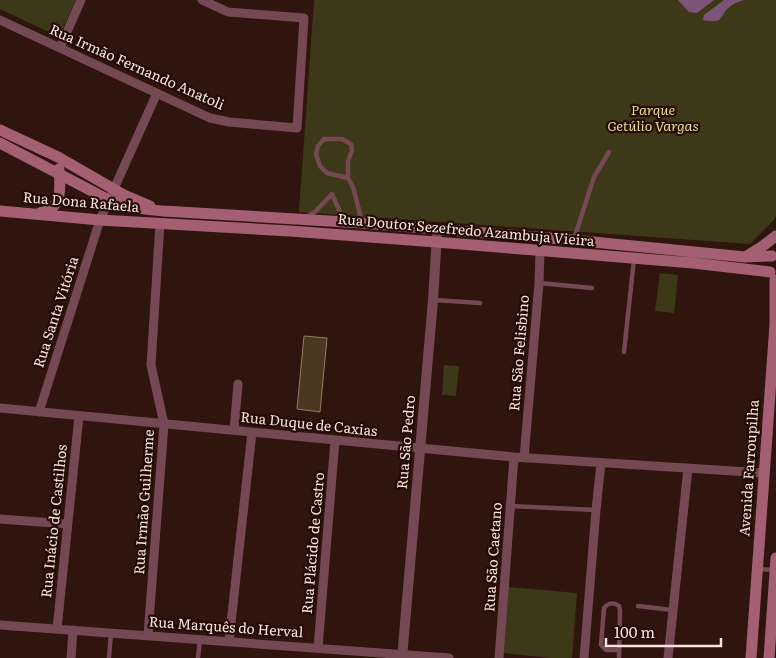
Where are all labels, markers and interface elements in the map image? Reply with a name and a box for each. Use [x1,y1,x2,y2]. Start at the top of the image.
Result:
street label: Rua Irmão Fernando Anatoli [47,18,228,114]
park label: Parque Getúlio Vargas [607,99,699,135]
street label: Rua Dona Rafaela [22,186,141,216]
street label: Rua Doutor Sezefredo Azambuja Vieira [337,208,596,250]
street label: Rua Santa Vitória [28,253,83,370]
street label: Rua São Felisbino [503,294,533,412]
street label: Rua São Pedro [391,394,419,490]
street label: Avenida Farroupilha [733,398,763,537]
street label: Rua Duque de Caxias [240,406,379,440]
street label: Rua Irmão Guilherme [128,429,158,575]
street label: Rua Inácio de Castilhos [35,443,71,599]
street label: Rua Plácido de Castro [296,471,328,615]
street label: Rua São Caetano [478,501,506,612]
street label: Rua Marquês do Herval [148,611,304,641]
scale bar [606,616,721,648]
text: 100 m [614,620,655,643]

